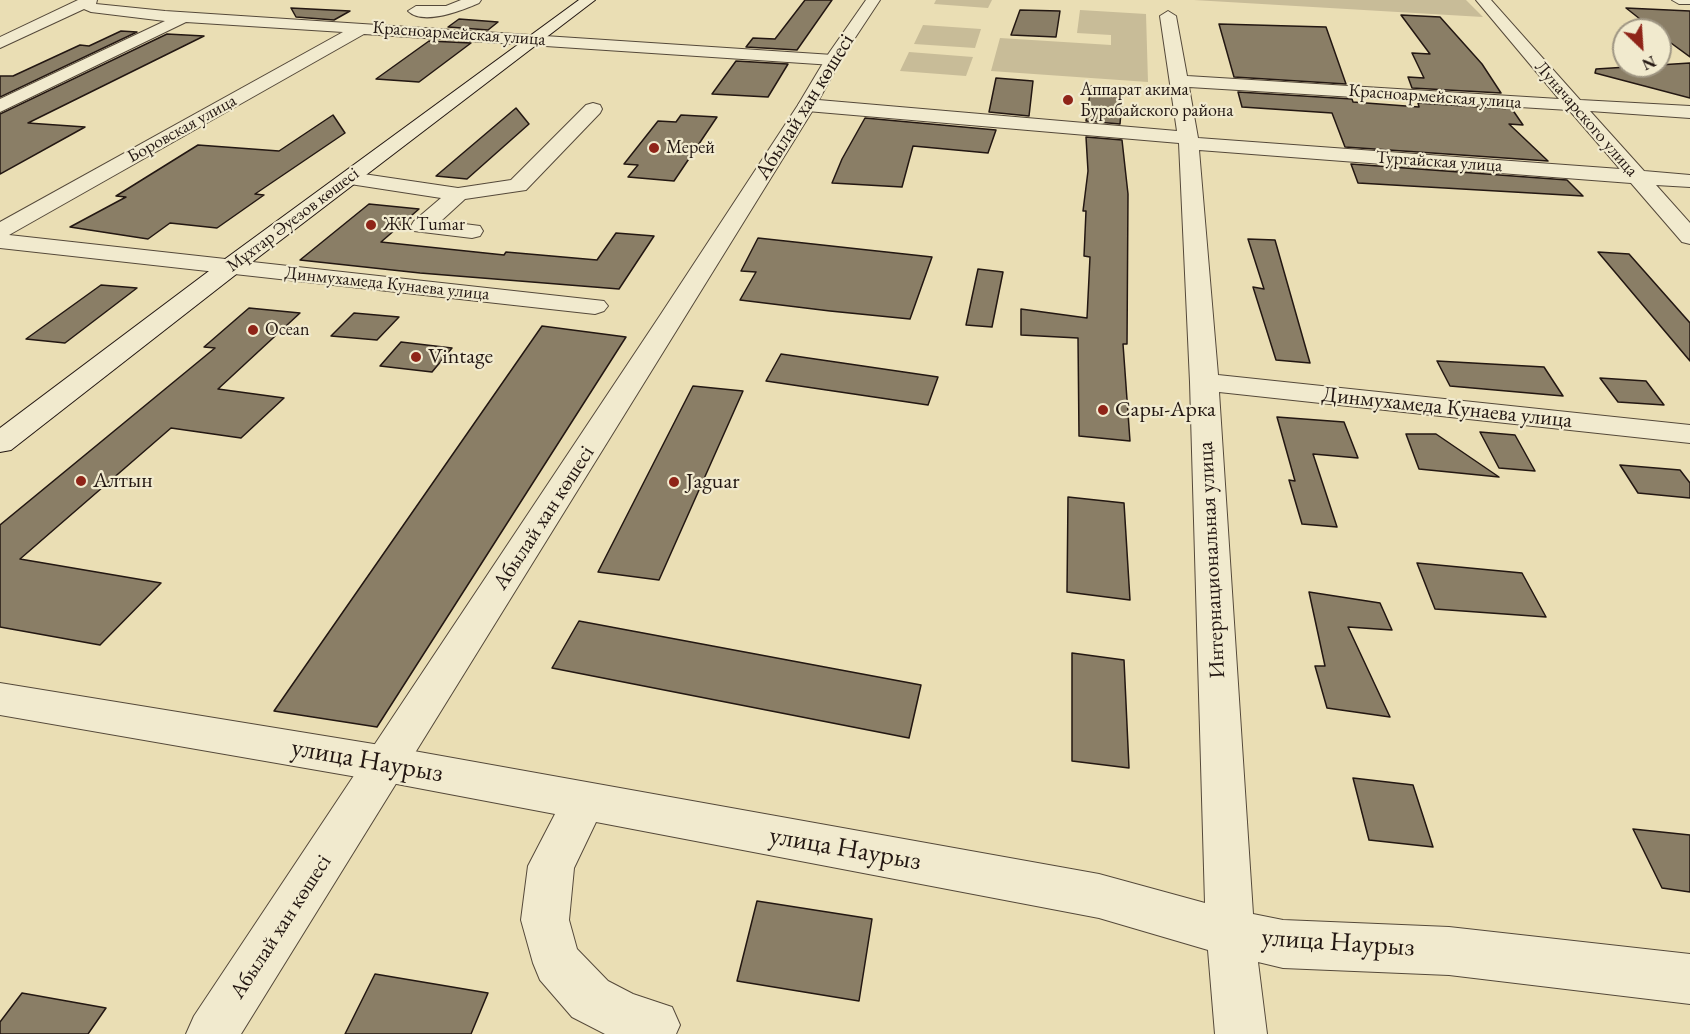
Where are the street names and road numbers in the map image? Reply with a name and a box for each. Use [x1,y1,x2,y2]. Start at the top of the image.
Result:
street label: Красноармейская улица [372,17,546,51]
street label: Абылай хан көшесі [750,29,860,185]
street label: Луначарского улица [1530,57,1642,181]
street label: Красноармейская улица [1348,80,1522,114]
street label: Боровская улица [124,90,240,168]
street label: Тургайская улица [1375,147,1503,177]
street label: Мұхтар Әуезов көшесі [223,163,363,277]
street label: Динмухамеда Кунаева улица [284,263,490,305]
street label: Динмухамеда Кунаева улица [1321,382,1573,434]
street label: Абылай хан көшесі [488,441,600,595]
street label: Интернациональная улица [1193,441,1231,679]
street label: улица Наурыз [289,732,445,790]
street label: улица Наурыз [767,820,923,878]
street label: Абылай хан көшесі [225,850,337,1004]
street label: улица Наурыз [1260,921,1416,965]

